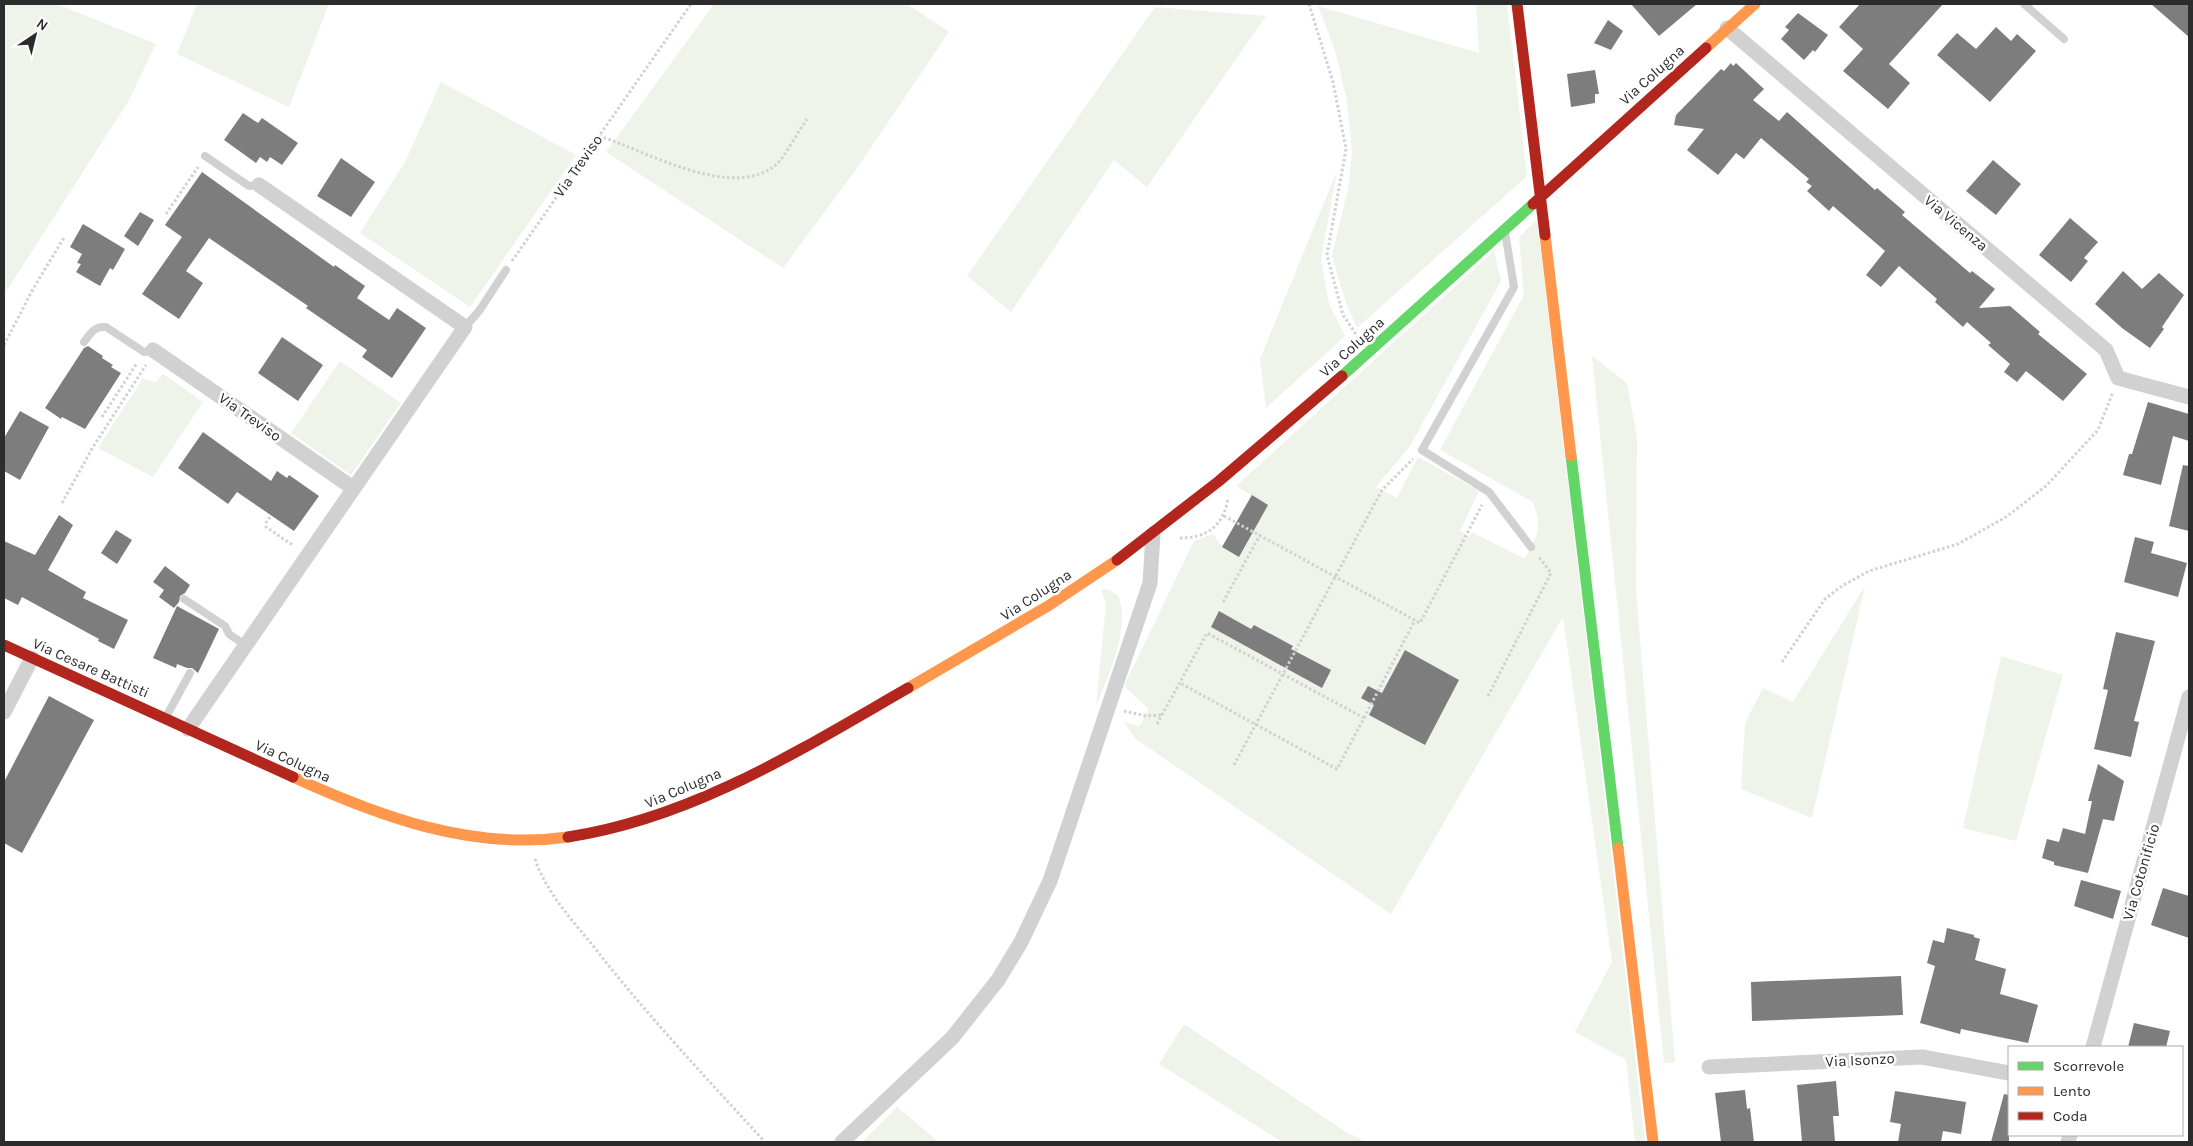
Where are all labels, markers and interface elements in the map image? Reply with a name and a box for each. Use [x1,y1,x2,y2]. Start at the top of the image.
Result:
north arrow [10,10,60,60]
text: N [33,15,51,35]
street label: Via Colugna [1616,41,1688,109]
street label: Via Treviso [550,131,606,201]
street label: Via Vicenza [1921,191,1991,255]
street label: Via Colugna [1316,313,1388,381]
street label: Via Treviso [215,389,285,445]
street label: Via Colugna [997,565,1075,625]
street label: Via Cesare Battisti [30,634,152,702]
street label: Via Colugna [252,736,334,786]
street label: Via Colugna [642,764,724,812]
street label: Via Cotonificio [2119,822,2163,922]
legend [2008,1046,2183,1136]
street label: Via Isonzo [1825,1049,1895,1071]
text: Scorrevole [2053,1057,2124,1075]
text: Lento [2053,1082,2091,1100]
text: Coda [2053,1107,2088,1125]

